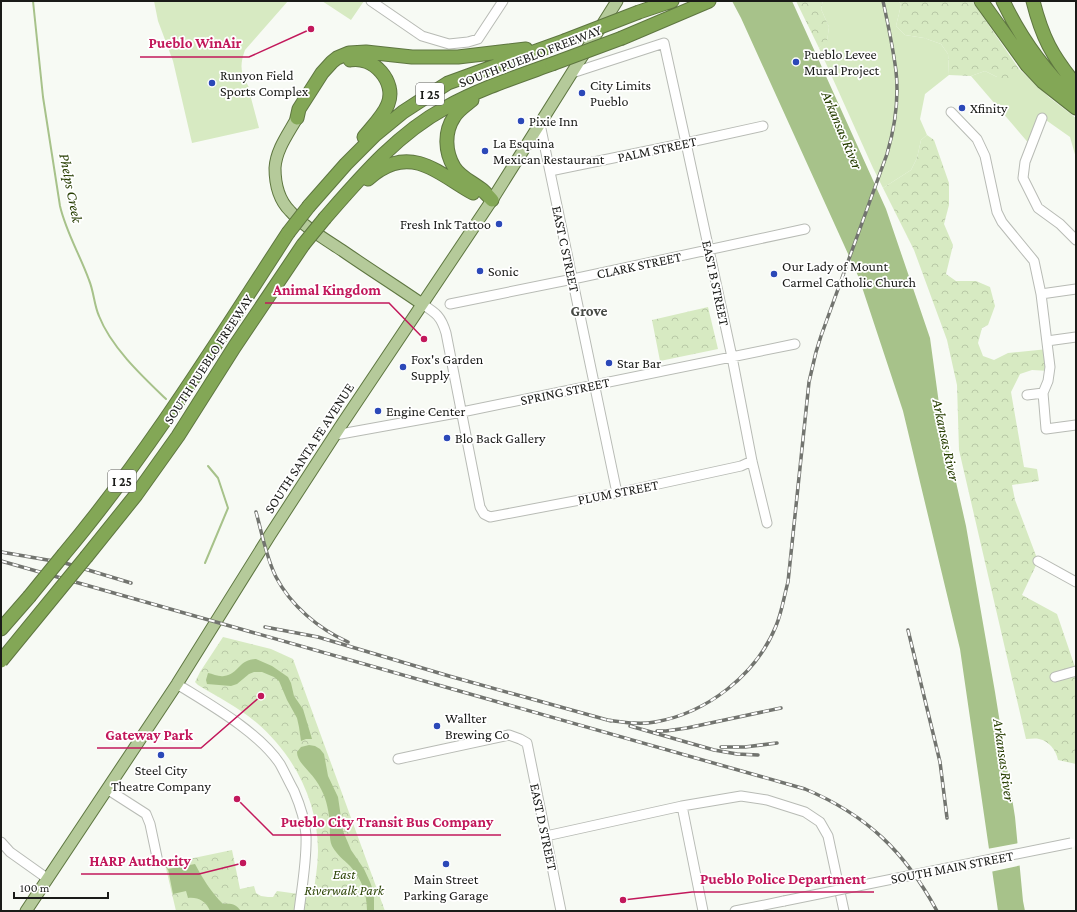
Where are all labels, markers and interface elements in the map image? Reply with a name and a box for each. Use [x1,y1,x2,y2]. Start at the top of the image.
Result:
street label: SOUTH PUEBLO FREEWAY [456,21,604,91]
callout: Pueblo WinAir [140,30,249,57]
text: Pueblo WinAir [148,35,242,51]
place label: Pueblo Levee Mural Project [804,46,880,79]
marker: Pueblo Levee Mural Project [791,57,801,67]
place label: Runyon Field Sports Complex [220,67,309,99]
place label: City Limits Pueblo [590,77,651,109]
marker: Runyon Field Sports Complex [207,78,217,88]
road number: I 25 [416,83,444,105]
marker: City Limits Pueblo [577,88,587,98]
water label: Arkansas River [818,88,866,172]
place label: Xfinity [970,100,1008,116]
marker: Xfinity [957,103,967,113]
place label: Pixie Inn [529,113,578,129]
marker: Pixie Inn [516,116,526,126]
street label: PALM STREET [616,133,698,165]
place label: La Esquina Mexican Restaurant [493,135,605,167]
marker: La Esquina Mexican Restaurant [480,146,490,156]
water label: Phelps Creek [55,152,86,226]
street label: EAST C STREET [549,204,583,294]
place label: Fresh Ink Tattoo [400,216,491,232]
marker: Fresh Ink Tattoo [494,219,504,229]
street label: EAST B STREET [699,239,733,328]
street label: CLARK STREET [595,248,683,282]
place label: Our Lady of Mount Carmel Catholic Church [782,258,917,290]
place label: Sonic [488,263,519,279]
marker: Sonic [475,266,485,276]
marker: Our Lady of Mount Carmel Catholic Church [769,269,779,279]
callout: Animal Kingdom [265,276,389,303]
text: Animal Kingdom [272,282,381,298]
street label: SOUTH PUEBLO FREEWAY [160,291,256,427]
district label: Grove [570,303,608,319]
place label: Fox's Garden Supply [411,351,484,383]
place label: Star Bar [617,355,661,371]
marker: Star Bar [604,358,614,368]
marker: Fox's Garden Supply [398,362,408,372]
street label: SPRING STREET [519,374,612,408]
street label: SOUTH SANTA FE AVENUE [261,379,357,516]
water label: Arkansas River [929,397,963,483]
place label: Engine Center [386,403,465,419]
marker: Engine Center [373,406,383,416]
place label: Blo Back Gallery [455,430,546,446]
marker: Blo Back Gallery [442,433,452,443]
road number: I 25 [108,470,136,492]
street label: PLUM STREET [576,476,660,508]
place label: Wallter Brewing Co [445,710,510,742]
water label: Arkansas River [990,717,1018,803]
callout: Gateway Park [97,721,201,748]
marker: Wallter Brewing Co [432,721,442,731]
text: Gateway Park [105,727,194,743]
marker: Steel City Theatre Company [156,750,166,760]
place label: Steel City Theatre Company [111,762,212,794]
street label: EAST D STREET [527,782,561,872]
callout: Pueblo City Transit Bus Company [273,808,501,835]
text: Pueblo City Transit Bus Company [281,814,494,830]
callout: HARP Authority [81,847,199,874]
street label: SOUTH MAIN STREET [889,847,1015,887]
text: HARP Authority [89,853,191,869]
marker: Main Street Parking Garage [441,859,451,869]
callout: Pueblo Police Department [692,865,874,892]
park label: East Riverwalk Park [304,866,385,898]
place label: Main Street Parking Garage [404,871,488,903]
text: Pueblo Police Department [700,871,867,887]
scale bar [14,874,108,900]
text: 100 m [20,881,50,895]

